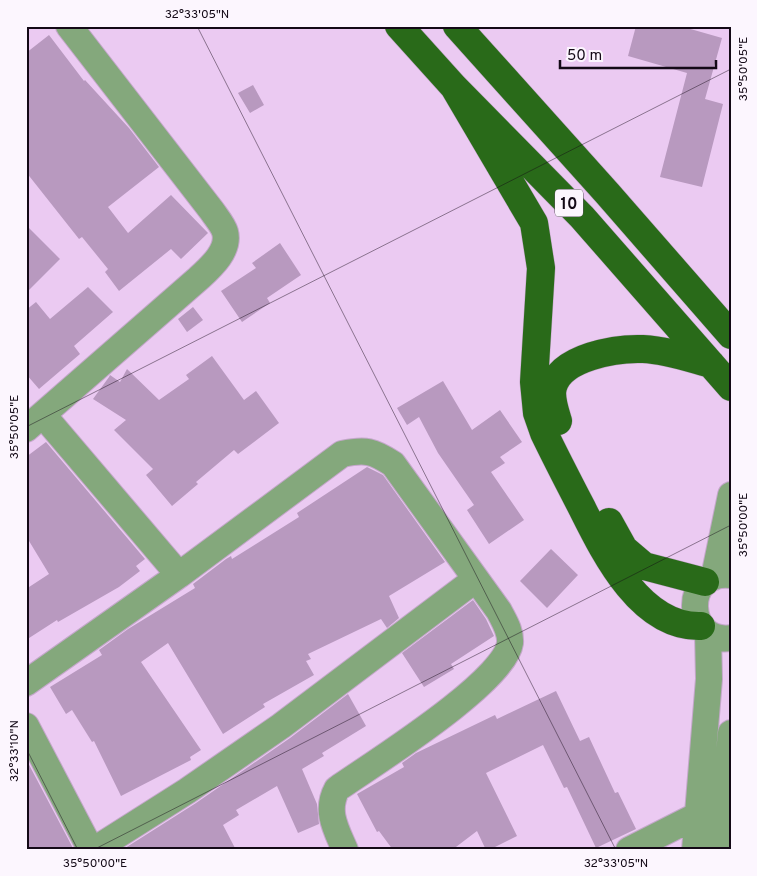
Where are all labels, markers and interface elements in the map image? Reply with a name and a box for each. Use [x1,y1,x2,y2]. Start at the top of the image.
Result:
text: 32°33'05"N [165,7,229,23]
text: 35°50'05"E [736,37,752,101]
scale bar [560,38,716,70]
text: 50 m [567,47,602,66]
road number: 10 [555,190,583,217]
text: 35°50'05"E [7,395,23,459]
text: 35°50'00"E [736,493,752,557]
text: 32°33'10"N [7,720,23,782]
text: 35°50'00"E [63,856,127,872]
text: 32°33'05"N [584,856,648,872]

